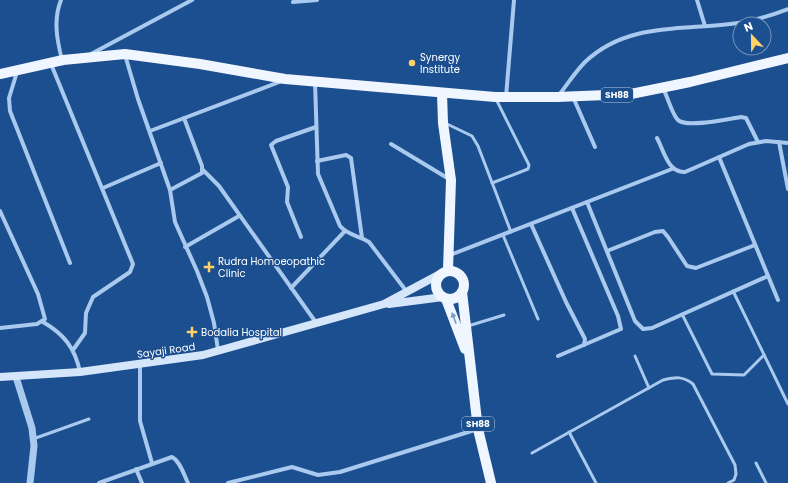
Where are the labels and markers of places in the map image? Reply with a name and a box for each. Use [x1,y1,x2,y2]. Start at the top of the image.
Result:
place label: Synergy Institute [420,50,461,77]
marker: Synergy Institute [407,58,417,68]
place label: Rudra Homoeopathic Clinic [218,254,325,281]
marker: Rudra Homoeopathic Clinic [203,261,215,273]
place label: Bodalia Hospital [201,325,282,340]
marker: Bodalia Hospital [186,326,198,338]

